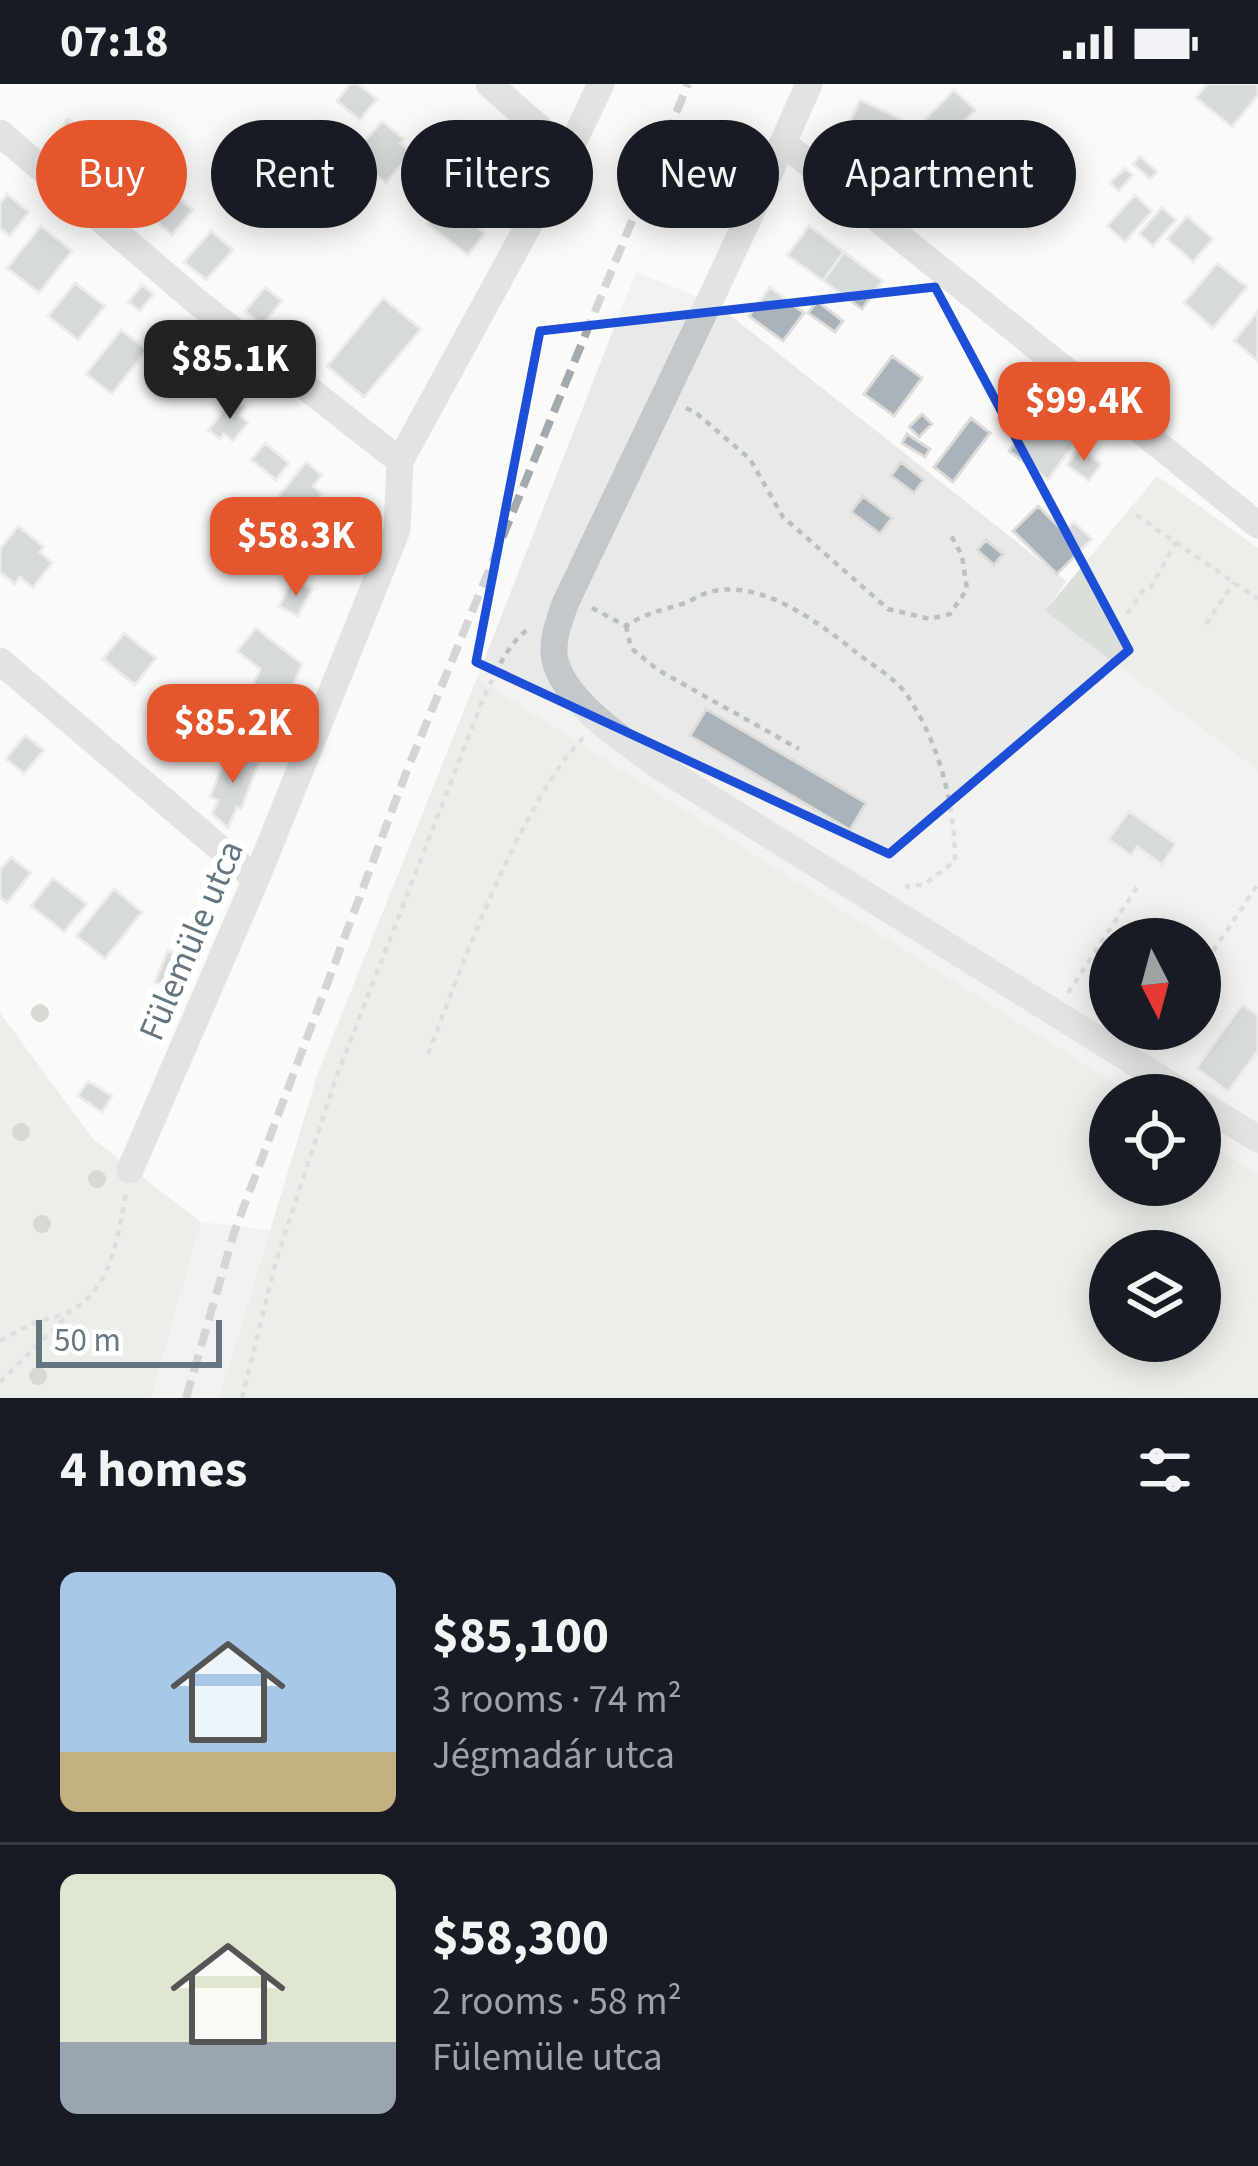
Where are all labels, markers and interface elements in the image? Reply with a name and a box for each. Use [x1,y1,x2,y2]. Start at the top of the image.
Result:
text: 07:18 [60,10,169,74]
chip: Buy [36,120,187,228]
chip: Rent [211,120,377,228]
chip: Filters [401,120,593,228]
chip: New [617,120,779,228]
chip: Apartment [803,120,1076,228]
pin: $85.1K [132,320,328,422]
text: $85.1K [171,331,289,387]
pin: $99.4K [986,362,1182,464]
text: $99.4K [1025,373,1143,429]
pin: $58.3K [198,497,394,599]
text: $58.3K [237,508,355,564]
pin: $85.2K [135,684,331,786]
text: $85.2K [174,695,292,751]
street label: Fülemüle utca [126,833,256,1049]
north arrow [1089,918,1221,1050]
map controls [1089,918,1221,1362]
button: locate [1089,1074,1221,1206]
button: layers [1089,1230,1221,1362]
scale bar [36,1314,222,1367]
text: 50 m [54,1317,121,1364]
text: 4 homes [60,1434,247,1506]
icon: filters [1132,1437,1198,1503]
text: $85,100 [432,1600,609,1672]
icon: home [156,1620,300,1764]
text: 3 rooms · 74 m² [432,1672,682,1728]
text: Jégmadár utca [432,1728,675,1784]
text: $58,300 [432,1902,609,1974]
icon: home [156,1922,300,2066]
text: 2 rooms · 58 m² [432,1974,682,2030]
text: Fülemüle utca [432,2030,663,2086]

